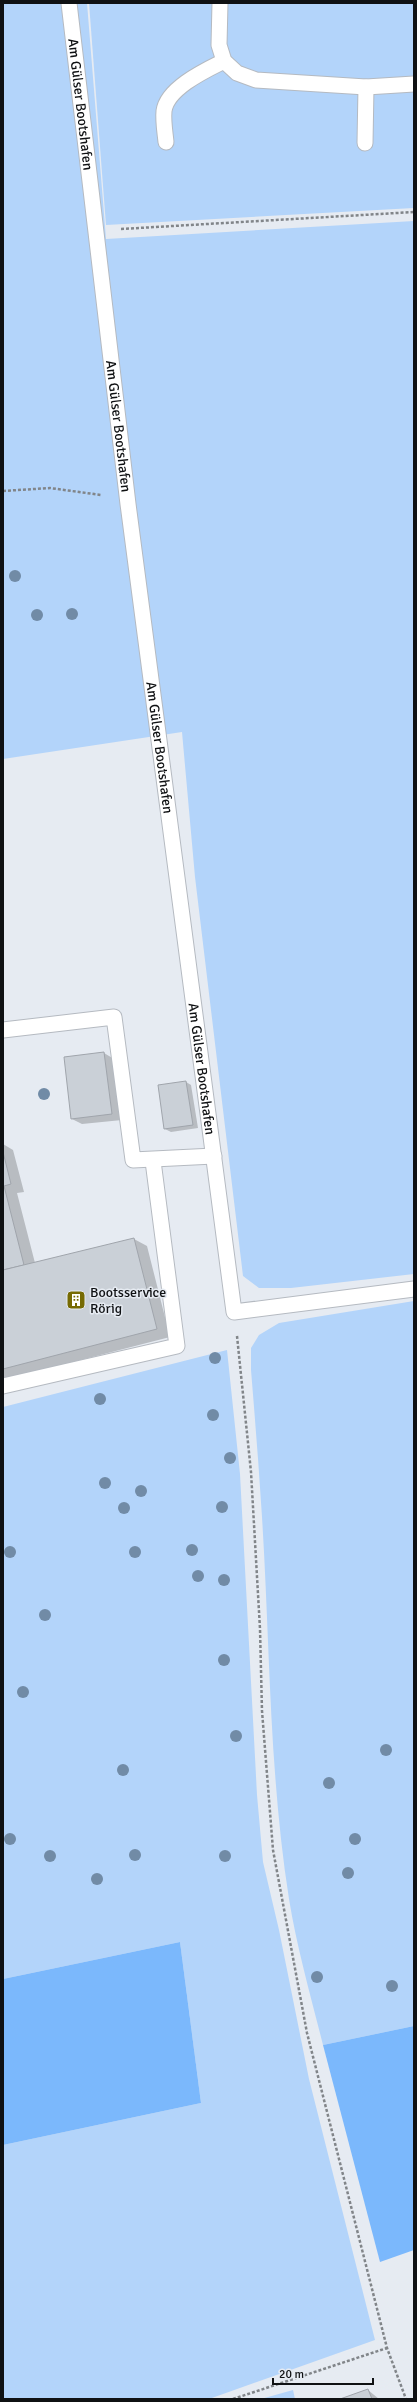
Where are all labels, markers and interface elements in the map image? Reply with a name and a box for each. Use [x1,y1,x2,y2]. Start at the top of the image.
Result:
street label: Am Gülser Bootshafen [65,37,97,171]
street label: Am Gülser Bootshafen [103,359,135,493]
street label: Am Gülser Bootshafen [143,680,177,814]
street label: Am Gülser Bootshafen [185,1002,219,1136]
place label: Bootsservice Rörig [90,1284,166,1317]
building icon: Bootsservice Rörig [65,1289,87,1311]
scale bar [273,2360,373,2386]
text: 20 m [279,2367,304,2382]

